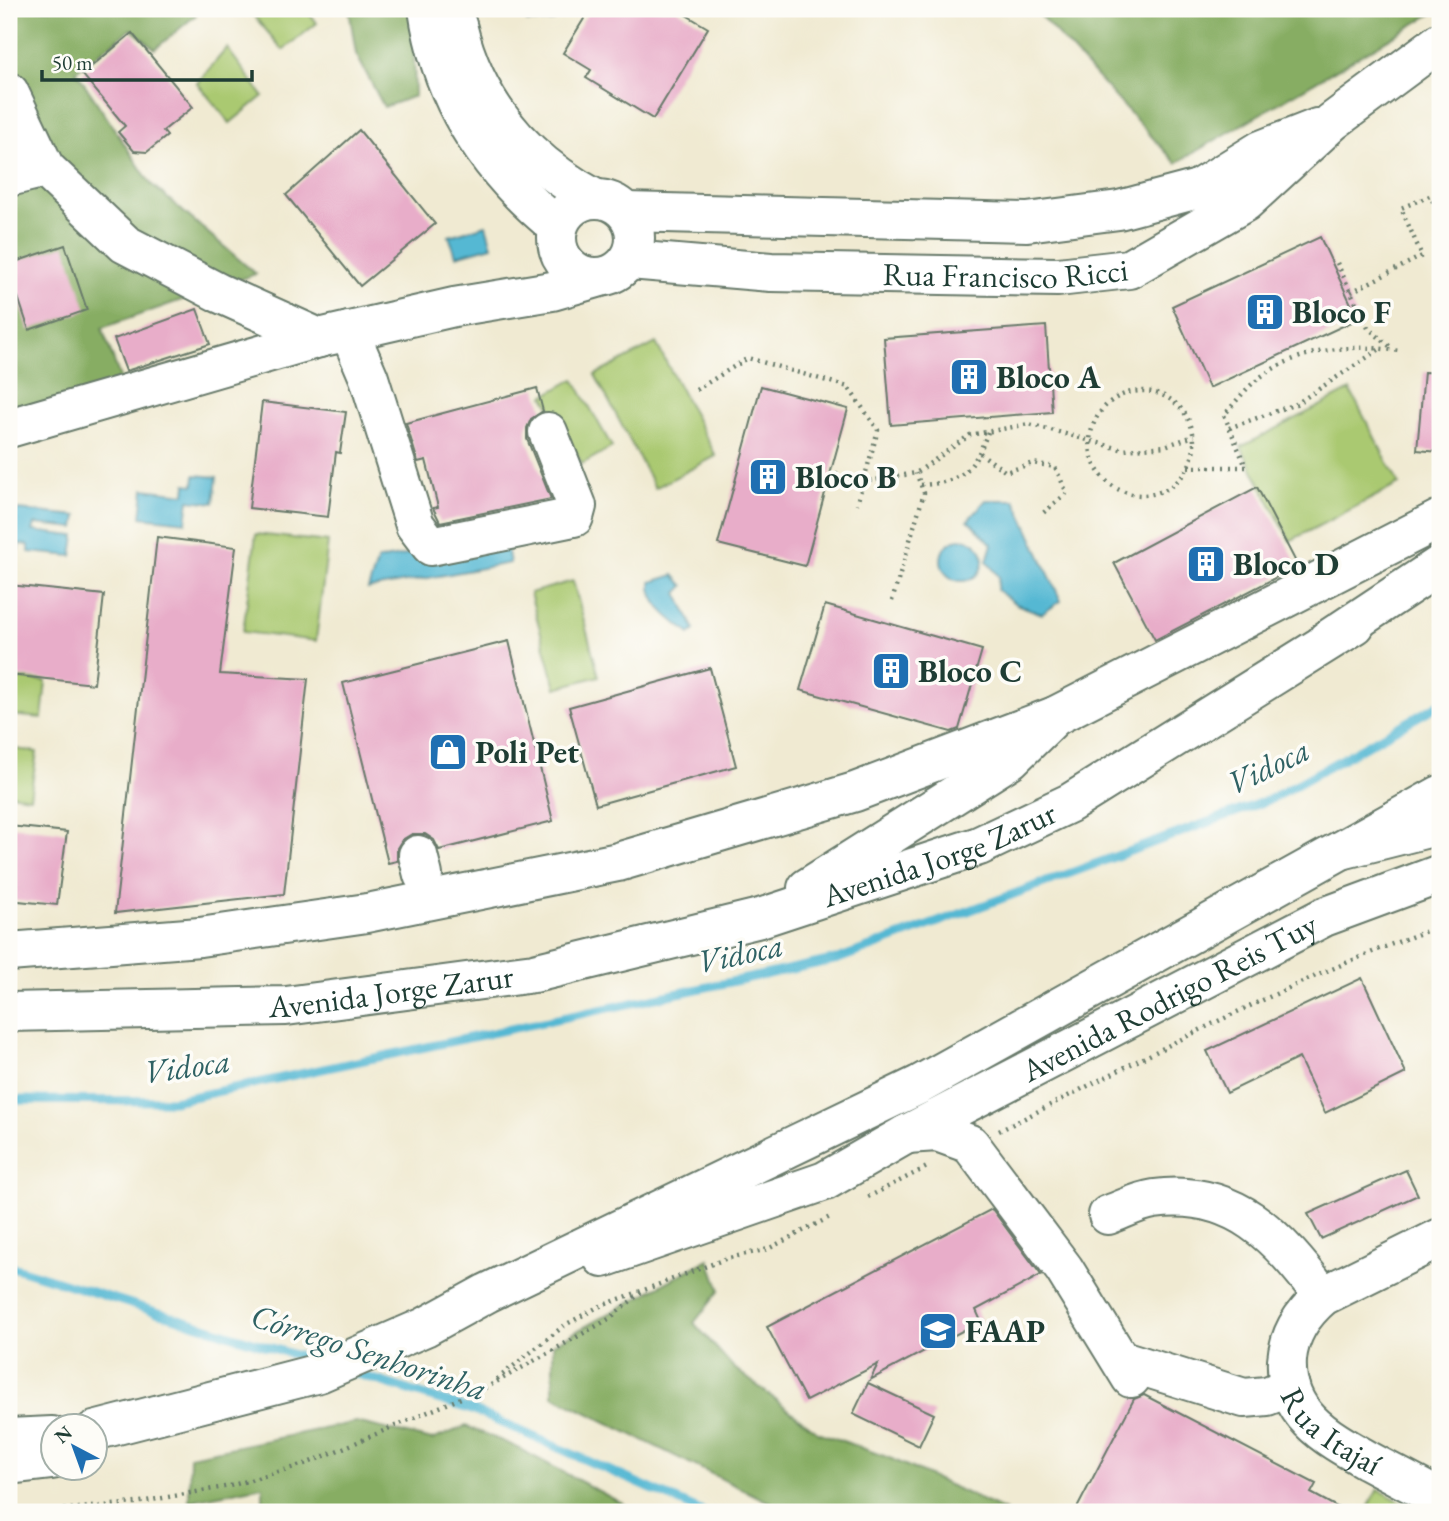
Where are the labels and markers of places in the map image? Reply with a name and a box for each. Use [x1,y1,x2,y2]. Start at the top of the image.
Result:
building icon: Bloco F [1244,291,1286,333]
place label: Bloco F [1292,291,1391,333]
building icon: Bloco A [948,356,990,398]
place label: Bloco A [996,356,1101,398]
building icon: Bloco B [747,456,789,498]
place label: Bloco B [795,456,896,498]
building icon: Bloco D [1185,543,1227,585]
place label: Bloco D [1233,543,1339,585]
building icon: Bloco C [870,650,912,692]
place label: Bloco C [918,650,1022,692]
shop icon: Poli Pet [427,731,469,773]
place label: Poli Pet [475,731,579,773]
school or university icon: FAAP [917,1310,959,1352]
place label: FAAP [965,1310,1045,1352]

